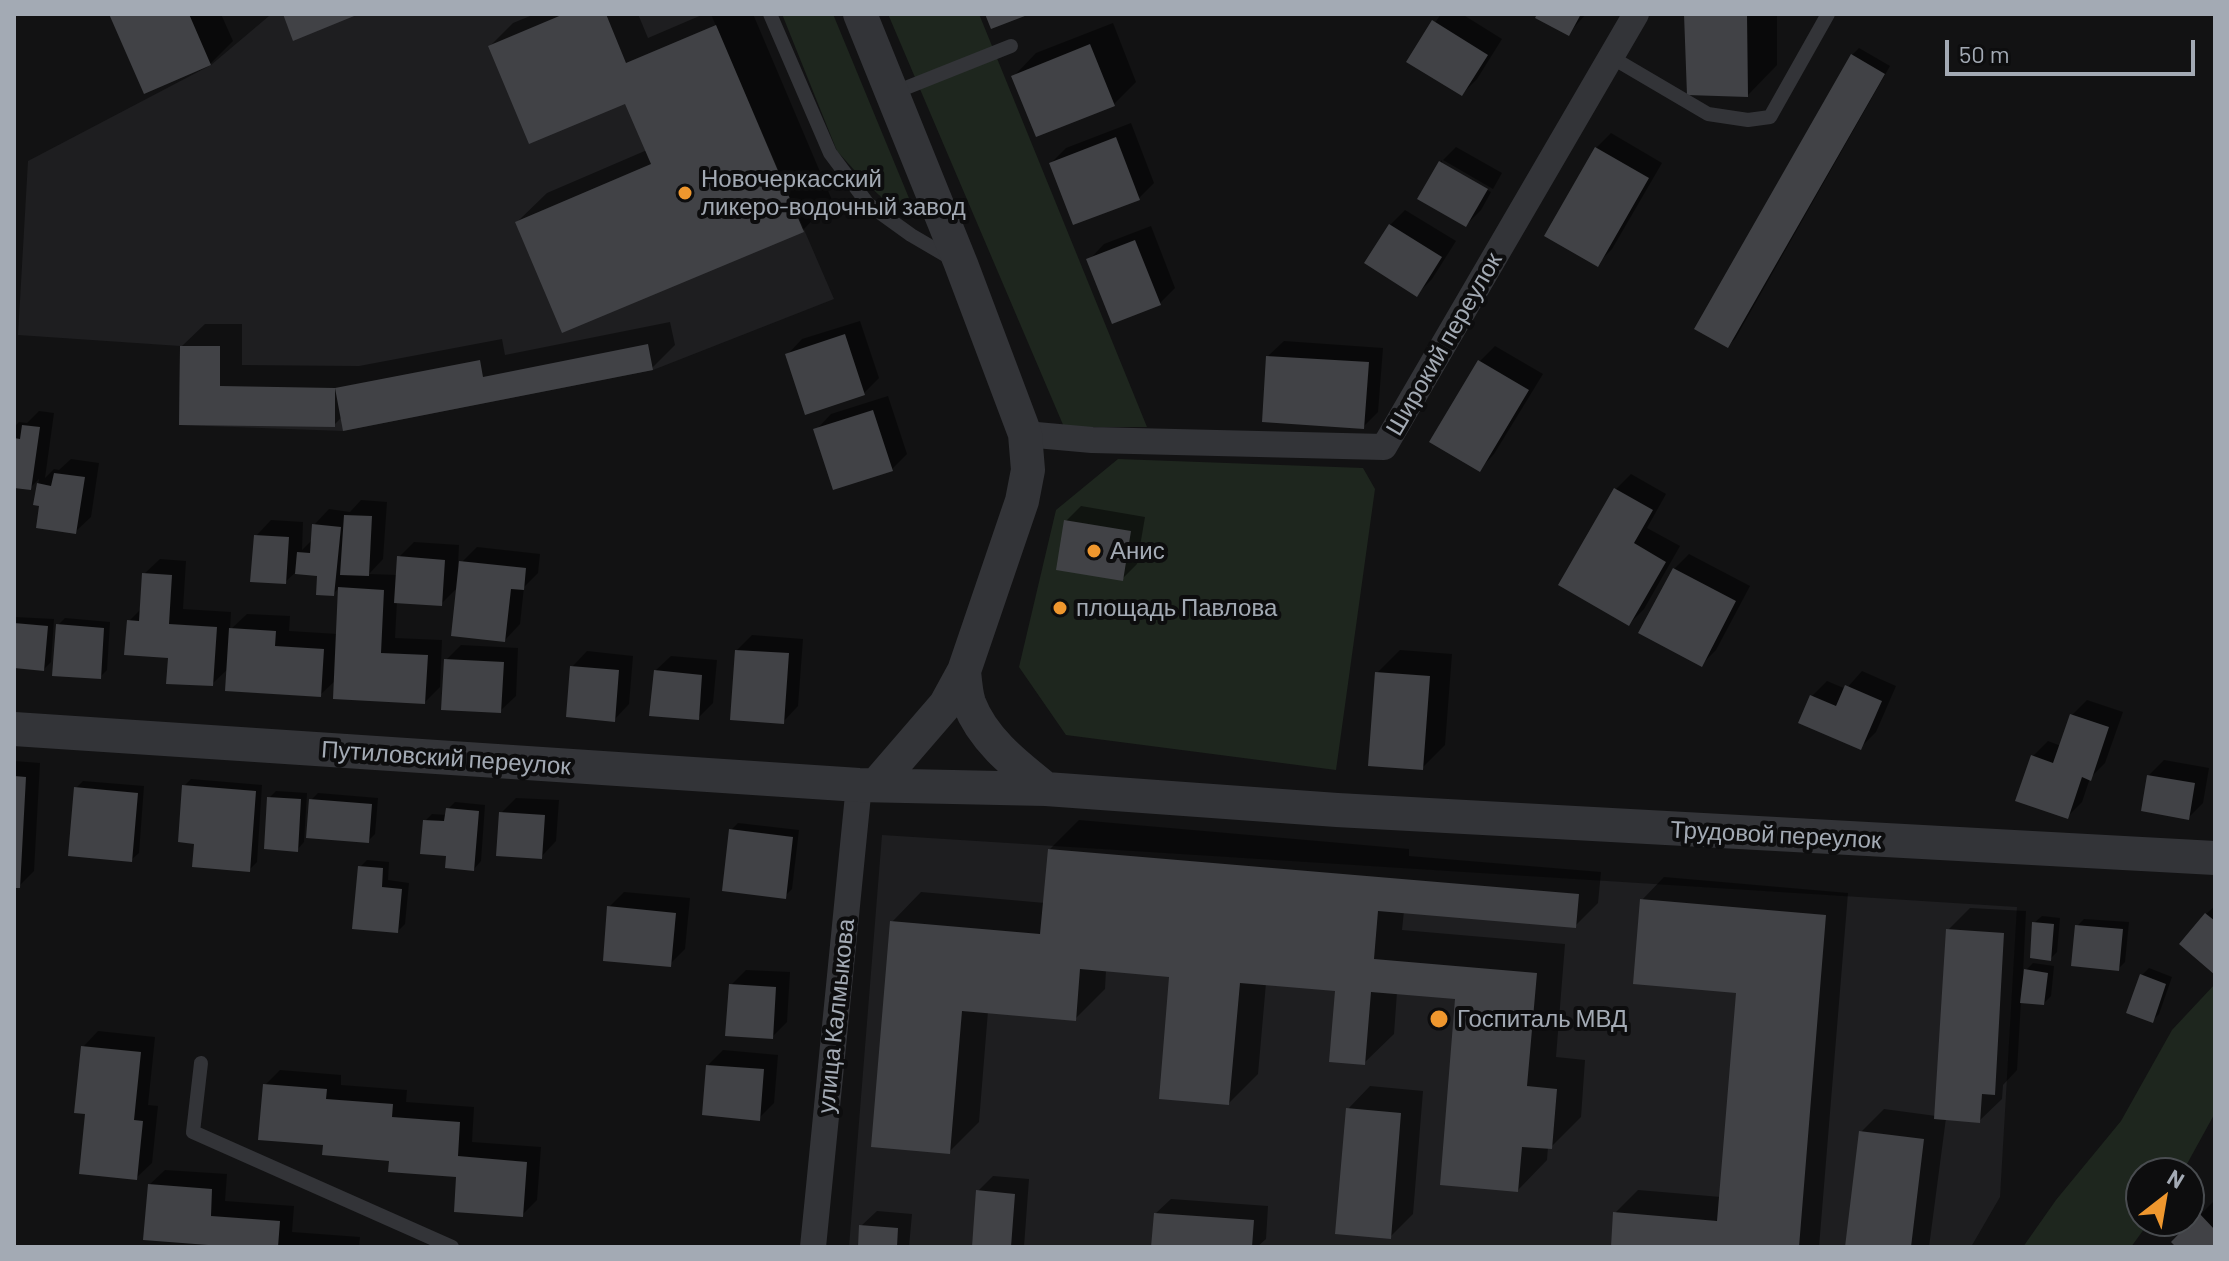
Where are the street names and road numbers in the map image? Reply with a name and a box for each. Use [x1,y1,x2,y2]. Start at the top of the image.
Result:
street label: Широкий переулок [1380,247,1508,441]
street label: Путиловский переулок [320,735,572,781]
street label: Трудовой переулок [1670,815,1882,855]
street label: улица Калмыкова [811,917,861,1115]

